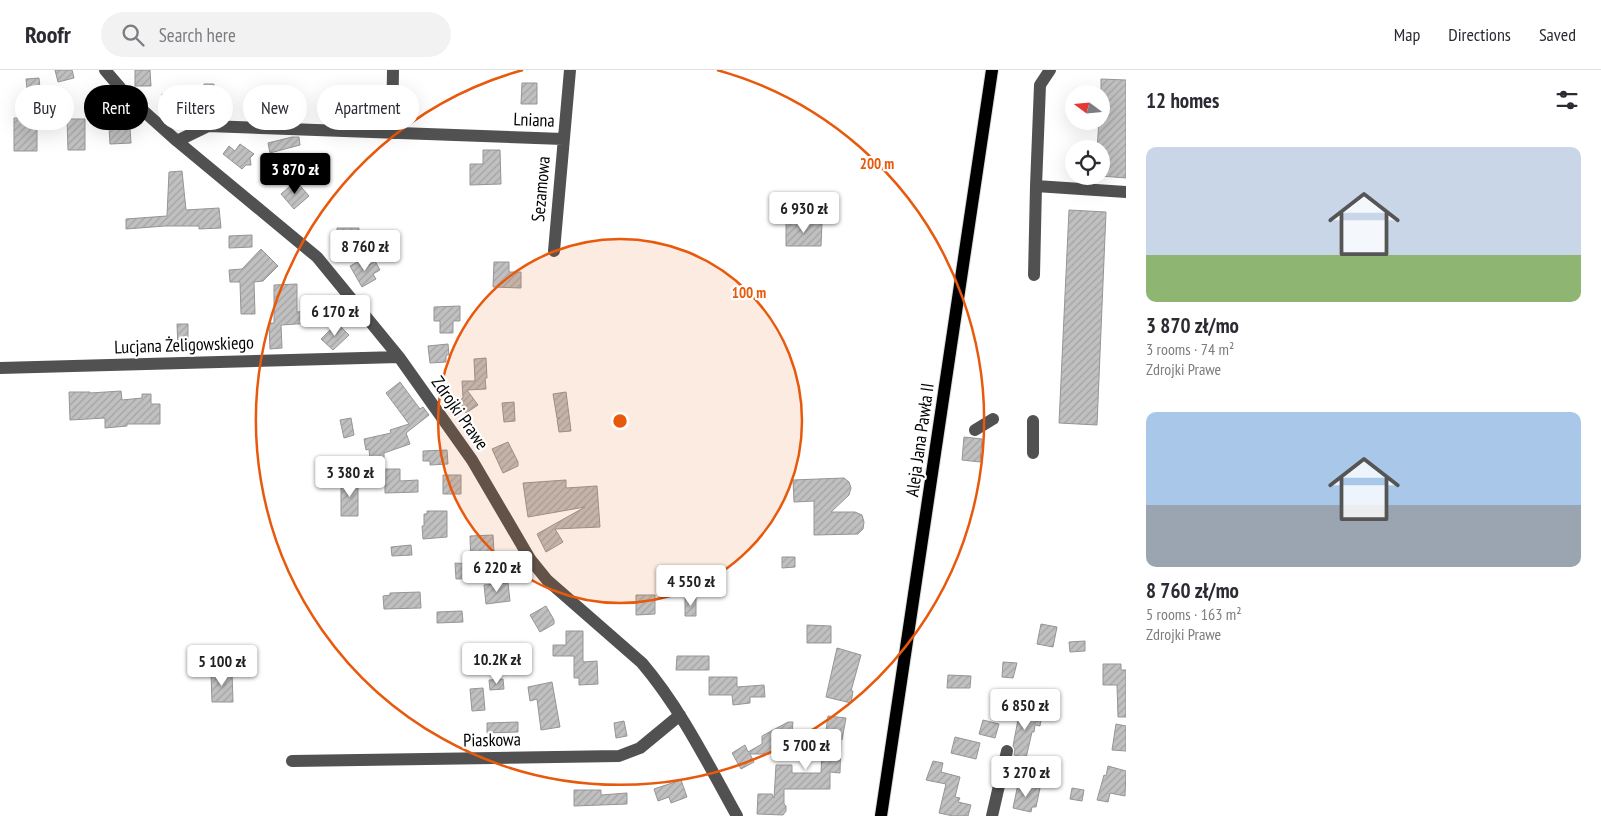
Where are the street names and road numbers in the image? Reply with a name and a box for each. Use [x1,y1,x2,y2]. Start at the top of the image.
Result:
street label: Lniana [513,107,555,132]
street label: Sezamowa [526,155,555,223]
street label: Lucjana Żeligowskiego [114,331,254,358]
street label: Zdrojki Prawe [427,371,494,454]
street label: Aleja Jana Pawła II [900,382,939,498]
street label: Piaskowa [463,727,521,752]

